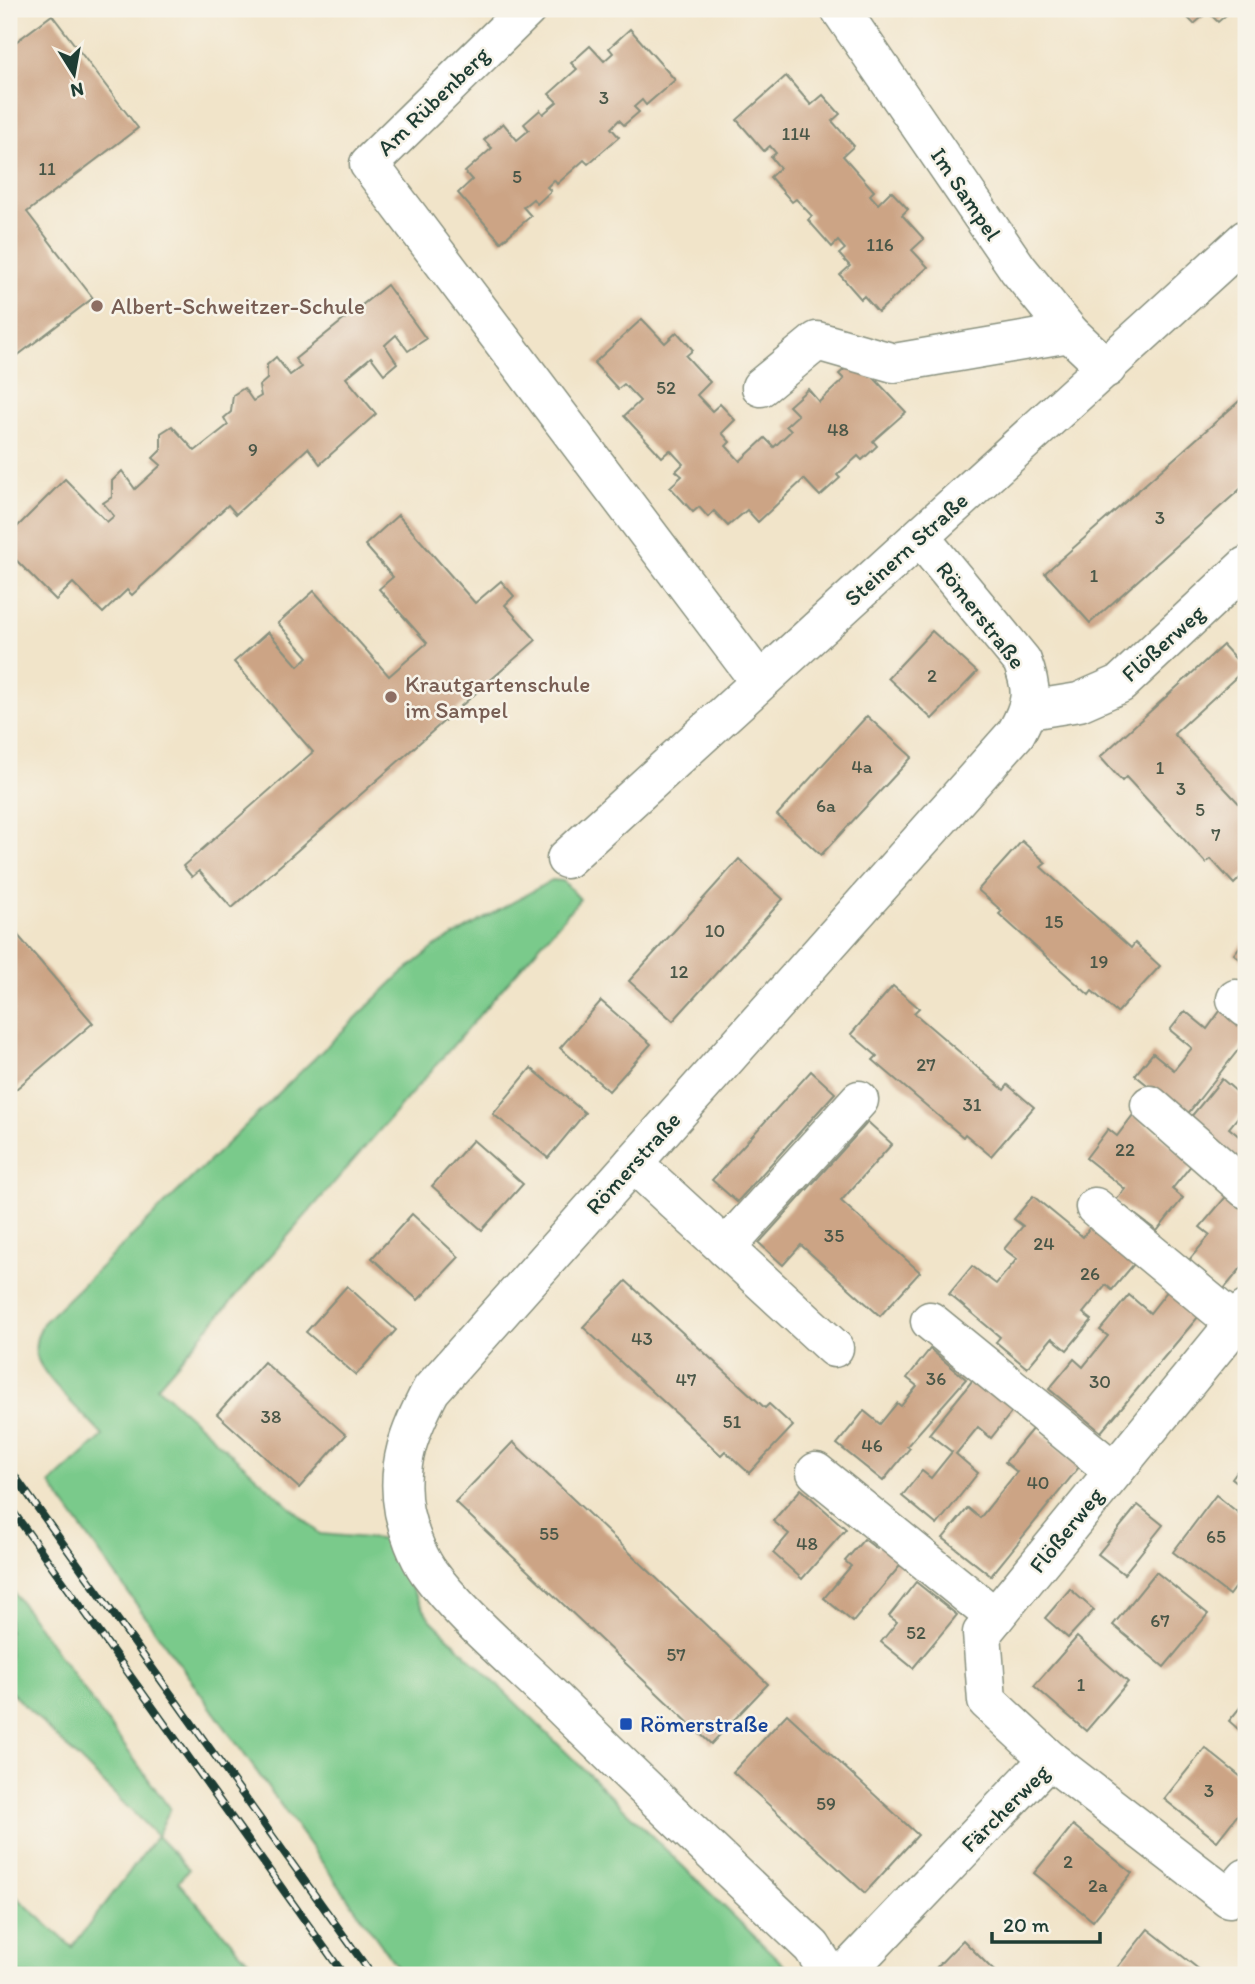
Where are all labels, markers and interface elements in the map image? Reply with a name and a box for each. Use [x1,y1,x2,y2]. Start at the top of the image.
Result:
north arrow [38,38,108,108]
street label: Am Rübenberg [371,40,495,161]
text: N [69,78,86,103]
house number: 3 [599,86,609,109]
house number: 114 [781,122,811,145]
street label: Im Sampel [925,142,1008,246]
house number: 11 [38,157,56,180]
house number: 5 [512,165,522,188]
house number: 116 [866,233,894,256]
place label: Albert-Schweitzer-Schule [111,292,365,320]
marker: Albert-Schweitzer-Schule [89,298,105,314]
house number: 52 [656,376,676,399]
house number: 48 [827,418,849,441]
house number: 9 [248,438,258,461]
street label: Steinern Straße [838,486,974,612]
house number: 3 [1155,506,1165,529]
street label: Römerstraße [930,556,1032,674]
house number: 1 [1090,564,1099,587]
street label: Flößerweg [1116,598,1210,688]
house number: 2 [927,664,937,687]
place label: Krautgartenschule im Sampel [405,670,590,724]
marker: Krautgartenschule im Sampel [383,689,399,705]
house number: 4a [851,755,873,778]
house number: 1 [1156,756,1165,779]
house number: 3 [1176,777,1186,800]
house number: 6a [816,794,836,817]
house number: 5 [1195,798,1205,821]
house number: 7 [1211,823,1221,846]
house number: 15 [1045,910,1063,933]
house number: 10 [705,919,725,942]
house number: 19 [1090,950,1108,973]
house number: 12 [670,960,688,983]
house number: 27 [916,1053,936,1076]
house number: 31 [962,1093,982,1116]
street label: Römerstraße [580,1106,686,1220]
house number: 22 [1115,1138,1135,1161]
house number: 35 [824,1224,844,1247]
house number: 24 [1033,1232,1055,1255]
house number: 26 [1080,1262,1100,1285]
house number: 43 [631,1327,653,1350]
house number: 36 [926,1367,946,1390]
house number: 47 [676,1368,696,1391]
house number: 30 [1089,1370,1111,1393]
house number: 38 [261,1405,281,1428]
house number: 51 [723,1410,742,1433]
house number: 46 [861,1434,883,1457]
house number: 40 [1026,1471,1050,1494]
street label: Flößerweg [1023,1481,1109,1579]
house number: 55 [539,1522,559,1545]
house number: 65 [1206,1525,1226,1548]
house number: 48 [796,1532,818,1555]
house number: 67 [1150,1609,1170,1632]
house number: 52 [906,1621,926,1644]
house number: 57 [666,1643,686,1666]
house number: 1 [1077,1673,1086,1696]
place label: Römerstraße [640,1710,769,1738]
marker: Römerstraße [618,1716,634,1732]
street label: Färcherweg [955,1758,1055,1858]
house number: 3 [1204,1779,1214,1802]
house number: 59 [816,1792,836,1815]
house number: 2 [1063,1850,1073,1873]
house number: 2a [1088,1874,1108,1897]
scale bar [992,1900,1101,1944]
text: 20 m [1003,1912,1050,1937]

